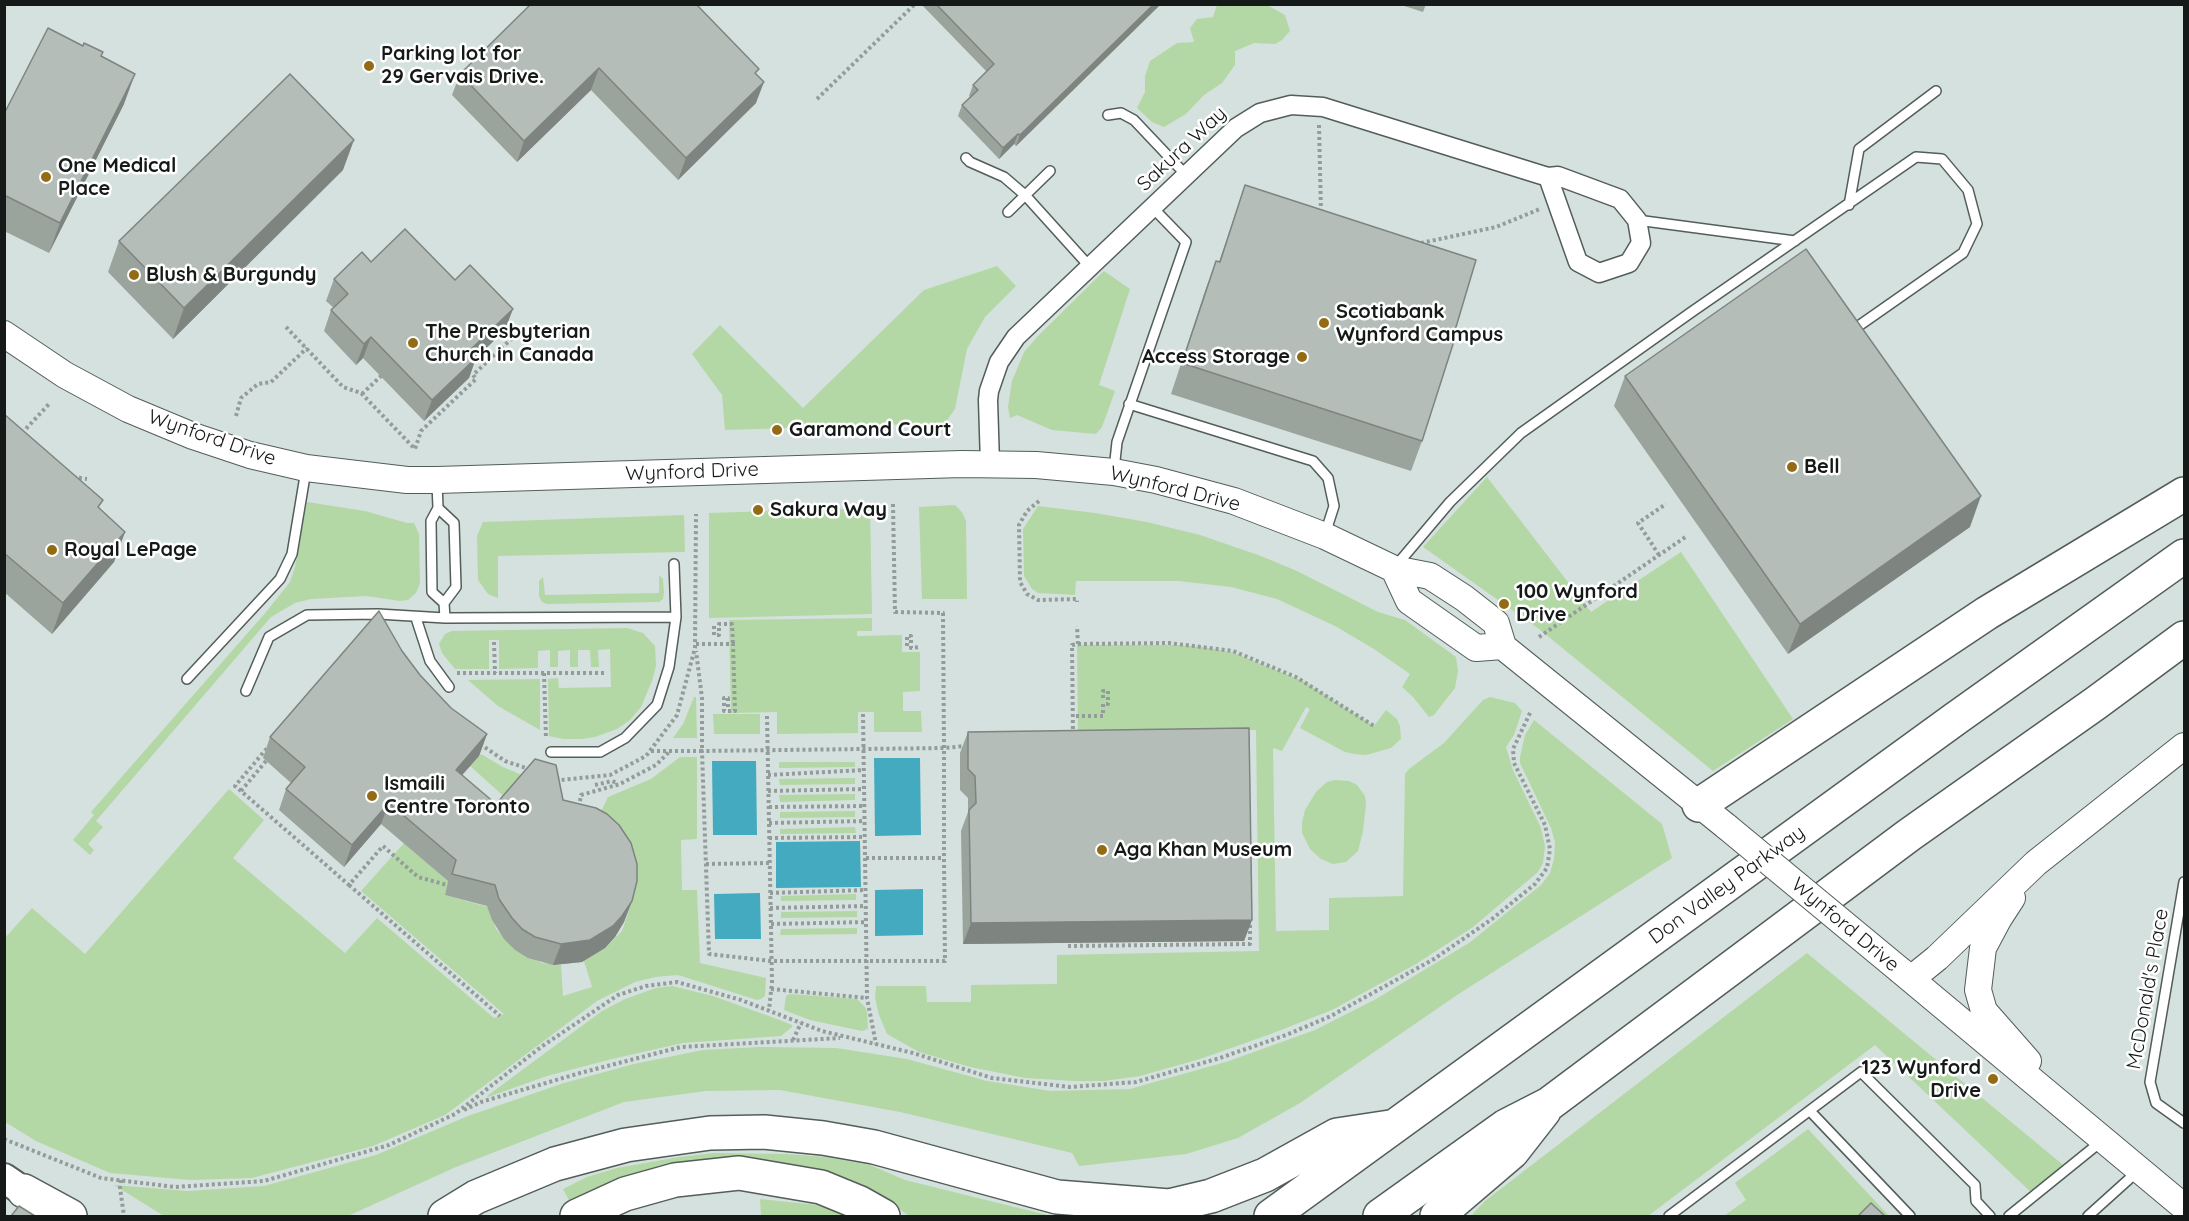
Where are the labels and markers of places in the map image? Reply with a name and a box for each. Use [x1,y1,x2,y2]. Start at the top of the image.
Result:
place label: Parking lot for 29 Gervais Drive. [381,42,544,89]
marker: Parking lot for 29 Gervais Drive. [362,59,376,73]
place label: One Medical Place [58,154,176,201]
marker: One Medical Place [39,170,53,184]
place label: Blush & Burgundy [146,263,317,287]
marker: Blush & Burgundy [127,268,141,282]
place label: Scotiabank Wynford Campus [1336,300,1503,347]
marker: Scotiabank Wynford Campus [1317,316,1331,330]
place label: The Presbyterian Church in Canada [425,320,594,367]
marker: The Presbyterian Church in Canada [406,336,420,350]
place label: Access Storage [1142,345,1290,369]
marker: Access Storage [1295,350,1309,364]
place label: Garamond Court [789,418,951,442]
marker: Garamond Court [770,423,784,437]
place label: Bell [1804,455,1840,479]
marker: Bell [1785,460,1799,474]
place label: Sakura Way [770,498,887,522]
marker: Sakura Way [751,503,765,517]
place label: Royal LePage [64,538,197,562]
marker: Royal LePage [45,543,59,557]
place label: 100 Wynford Drive [1516,580,1638,627]
marker: 100 Wynford Drive [1497,597,1511,611]
place label: Ismaili Centre Toronto [384,772,530,819]
marker: Ismaili Centre Toronto [365,789,379,803]
place label: Aga Khan Museum [1114,838,1292,862]
marker: Aga Khan Museum [1095,843,1109,857]
place label: 123 Wynford Drive [1862,1056,1981,1103]
marker: 123 Wynford Drive [1986,1072,2000,1086]

